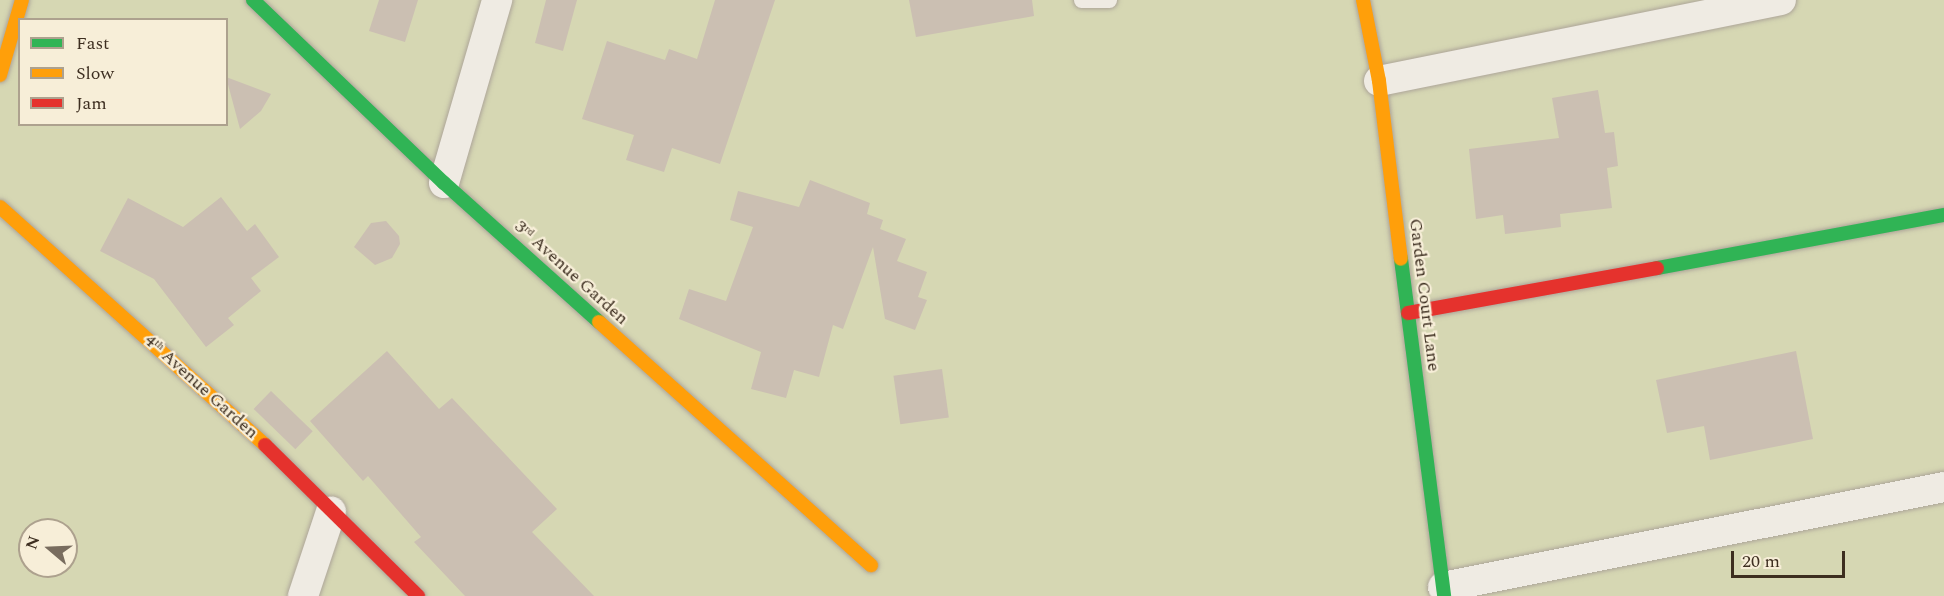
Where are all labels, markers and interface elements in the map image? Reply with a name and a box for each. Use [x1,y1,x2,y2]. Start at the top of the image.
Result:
legend [18,18,228,126]
text: Fast [76,30,109,57]
text: Slow [76,60,114,87]
text: Jam [76,90,107,117]
street label: 3ʳᵈ Avenue Garden [510,216,632,330]
street label: Garden Court Lane [1404,217,1444,373]
street label: 4ᵗʰ Avenue Garden [140,330,262,444]
north arrow [18,518,78,578]
text: N [19,533,46,553]
scale bar [1734,539,1848,577]
text: 20 m [1742,548,1780,575]

